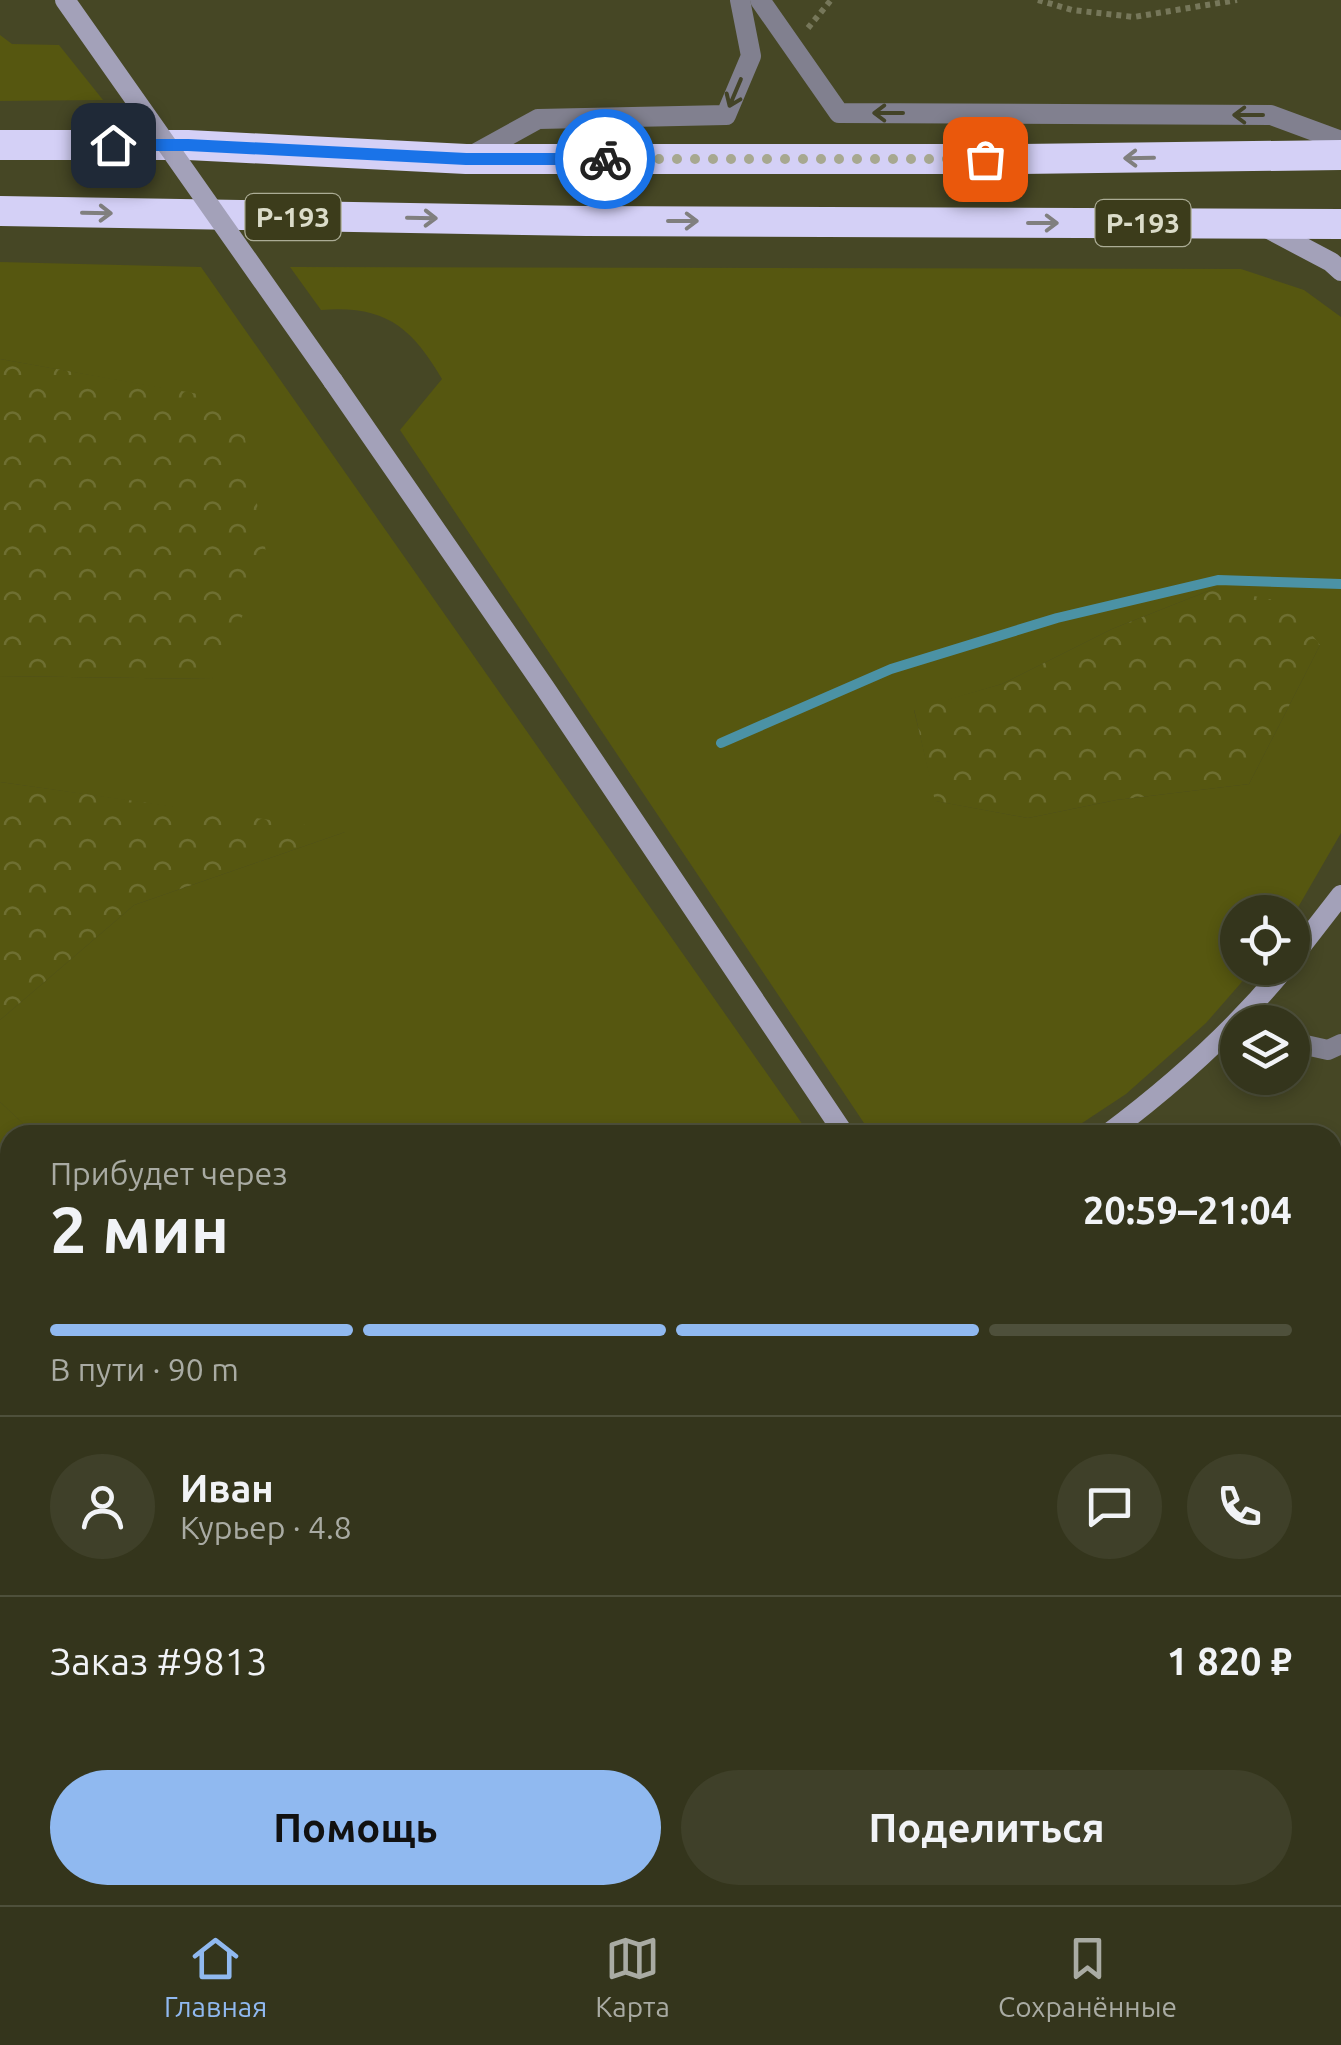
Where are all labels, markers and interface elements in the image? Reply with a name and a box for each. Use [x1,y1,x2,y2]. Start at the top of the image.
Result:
one-way arrow [725,77,743,108]
pin [71,103,156,188]
one-way arrow [873,104,906,122]
one-way arrow [1233,106,1266,124]
courier [555,109,655,209]
pin [943,117,1028,202]
icon: home [86,118,141,173]
icon: bike [578,132,633,187]
icon: bag [958,132,1013,187]
one-way arrow [1123,148,1156,168]
road number: Р-193 [246,194,340,240]
road number: Р-193 [1096,200,1190,246]
one-way arrow [81,203,113,222]
one-way arrow [406,209,438,228]
one-way arrow [667,212,699,231]
one-way arrow [1026,214,1059,232]
map controls [1220,895,1310,1095]
button: locate [1220,895,1310,985]
button: layers [1220,1005,1310,1095]
text: Прибудет через [50,1155,288,1191]
text: 20:59–21:04 [1083,1189,1292,1231]
text: 2 мин [50,1192,229,1265]
text: В пути · 90 m [50,1351,239,1387]
button: person [50,1454,155,1559]
button: chat [1057,1454,1162,1559]
button: phone [1187,1454,1292,1559]
text: Иван [180,1467,274,1509]
text: Курьер · 4.8 [180,1509,352,1545]
text: Заказ #9813 [50,1640,268,1682]
text: 1 820 ₽ [1167,1640,1292,1682]
button: Помощь [50,1770,661,1885]
button: Поделиться [681,1770,1292,1885]
tab: Главная [164,1931,267,2022]
tab: Карта [595,1931,670,2022]
tab: Сохранённые [998,1931,1177,2022]

